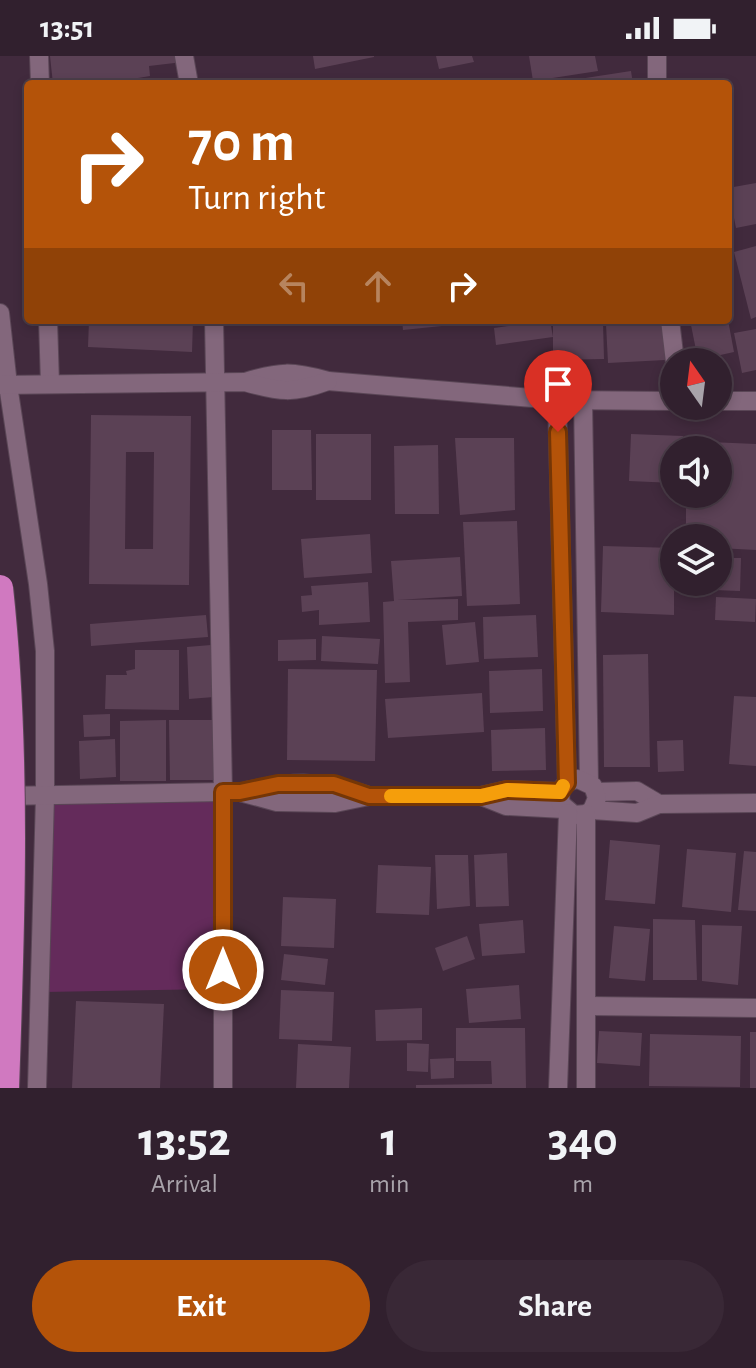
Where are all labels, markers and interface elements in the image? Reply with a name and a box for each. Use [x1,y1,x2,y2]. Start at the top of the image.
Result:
text: 13:51 [40,13,94,43]
icon: right [56,112,160,216]
text: 70 m [188,115,295,171]
text: Turn right [188,180,325,216]
icon: left [272,264,316,308]
icon: ahead [356,264,400,308]
icon: right [440,264,484,308]
north arrow [660,348,732,420]
map controls [660,348,732,596]
pin [524,350,592,432]
icon: arrive [536,362,580,406]
button: sound [660,436,732,508]
button: layers [660,524,732,596]
position arrow [181,928,265,1012]
text: 13:52 [138,1117,231,1165]
text: 1 [381,1117,398,1165]
text: 340 [548,1117,618,1165]
text: Arrival [151,1171,218,1197]
text: min [369,1171,409,1197]
text: m [572,1171,593,1197]
button: Exit [32,1260,370,1352]
button: Share [386,1260,724,1352]

